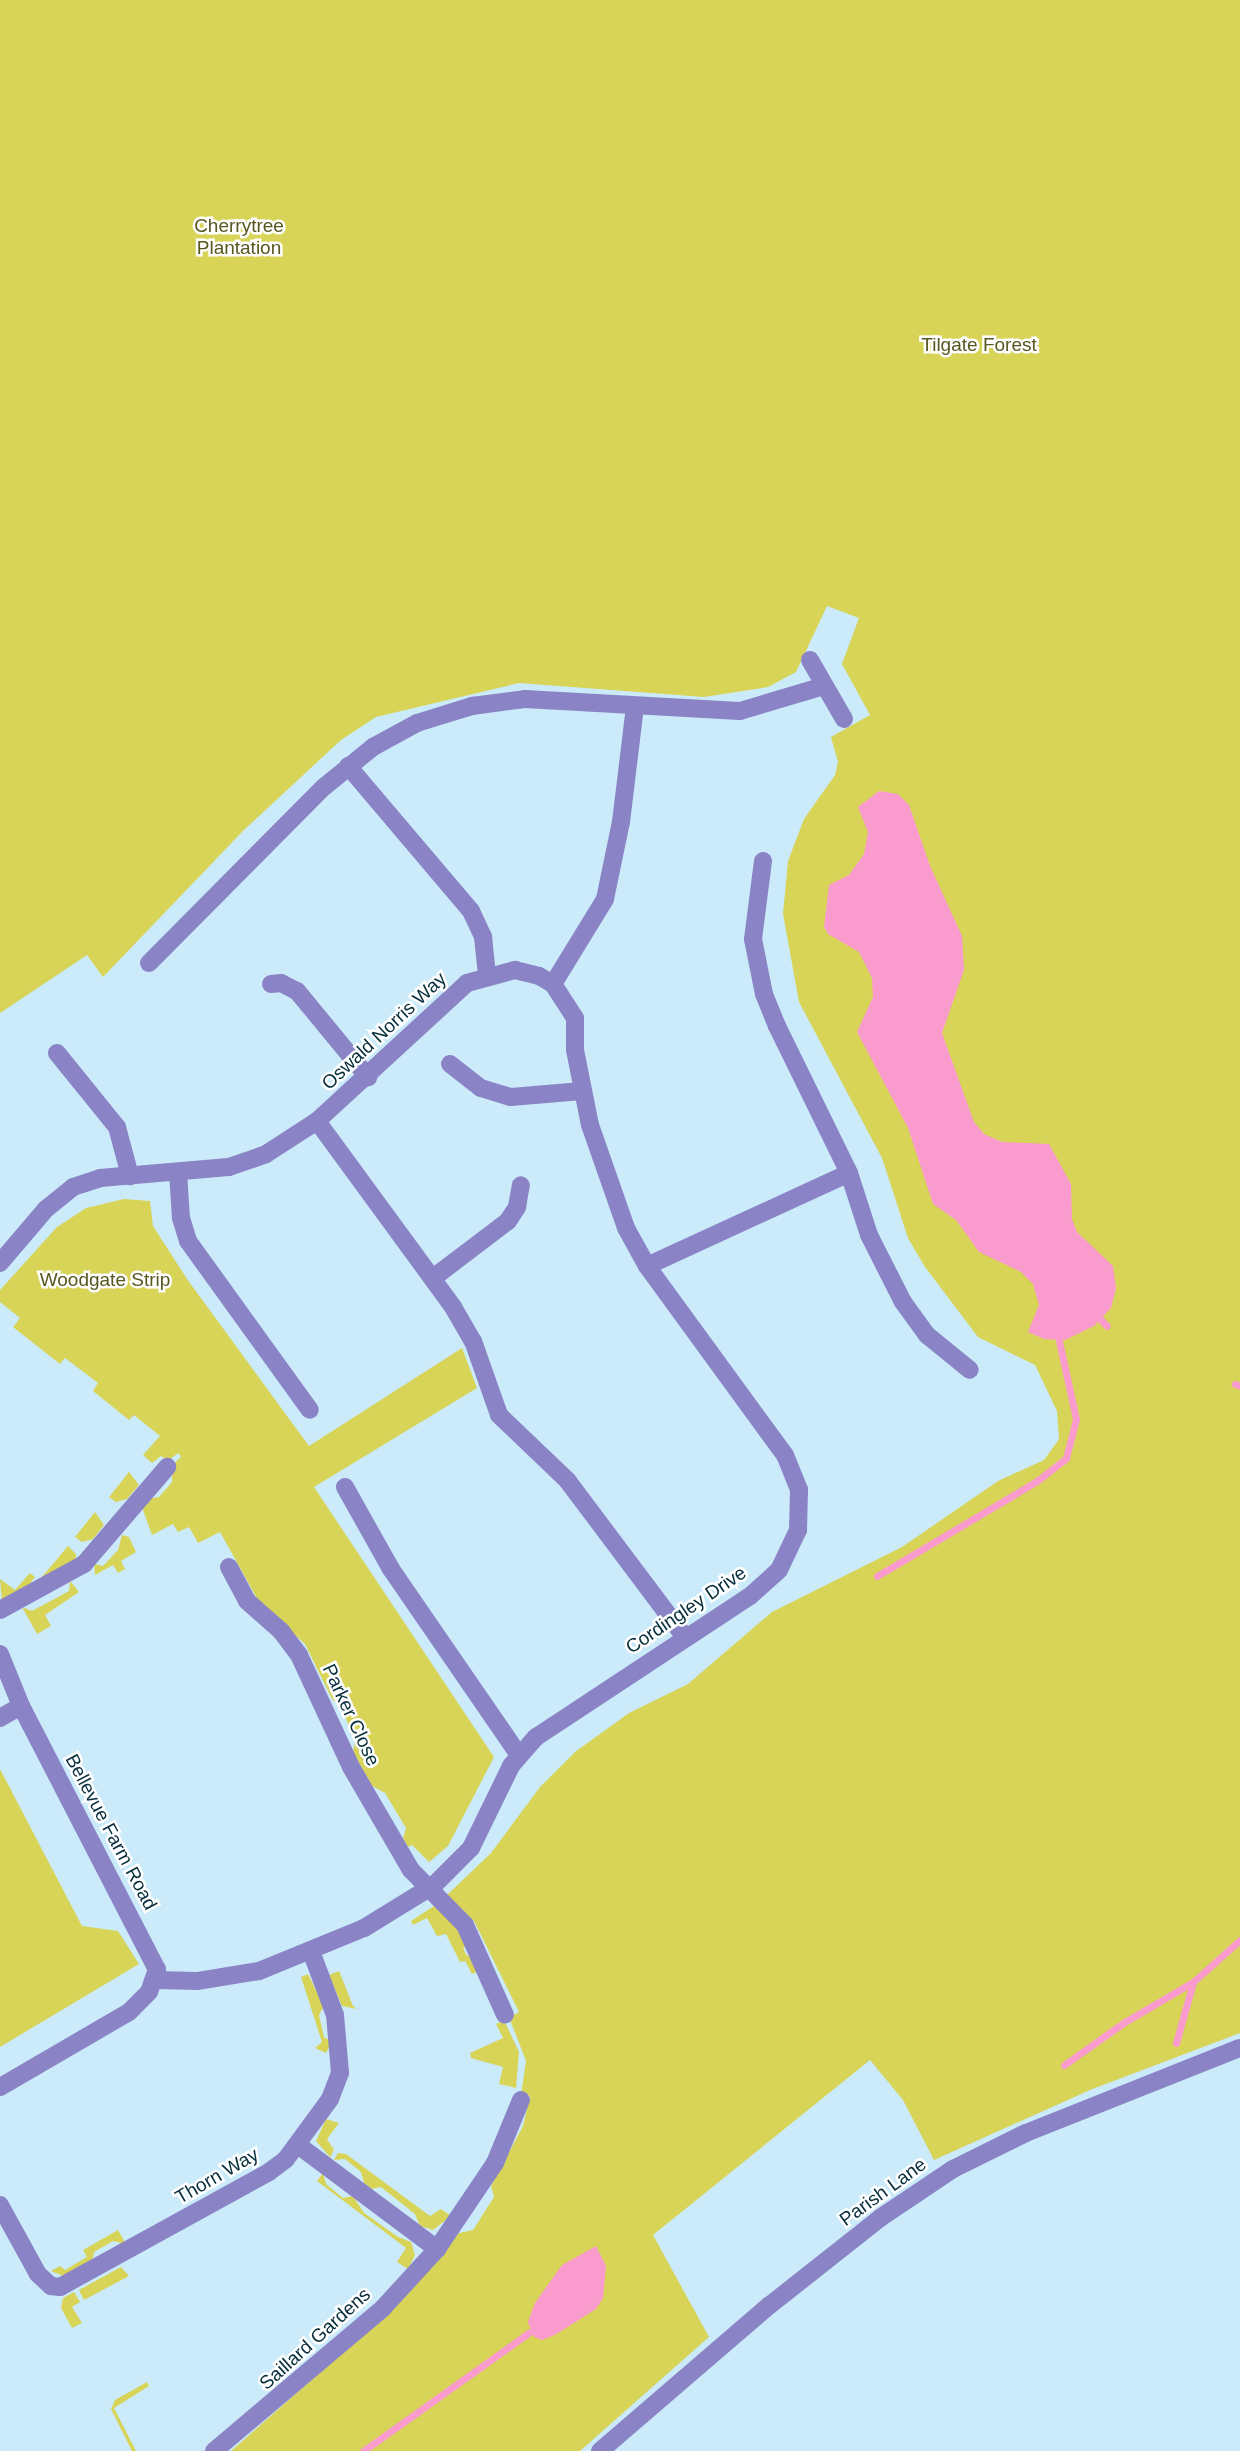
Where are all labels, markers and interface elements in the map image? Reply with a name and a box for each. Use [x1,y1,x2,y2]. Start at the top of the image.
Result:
park label: Cherrytree Plantation [194,215,284,259]
park label: Tilgate Forest [921,334,1037,356]
street label: Oswald Norris Way [317,967,451,1095]
park label: Woodgate Strip [40,1269,170,1291]
street label: Cordingley Drive [621,1561,751,1659]
street label: Parker Close [317,1660,385,1770]
street label: Bellevue Farm Road [60,1750,162,1914]
street label: Thorn Way [171,2143,263,2209]
street label: Parish Lane [835,2153,931,2231]
street label: Saillard Gardens [255,2283,375,2395]

